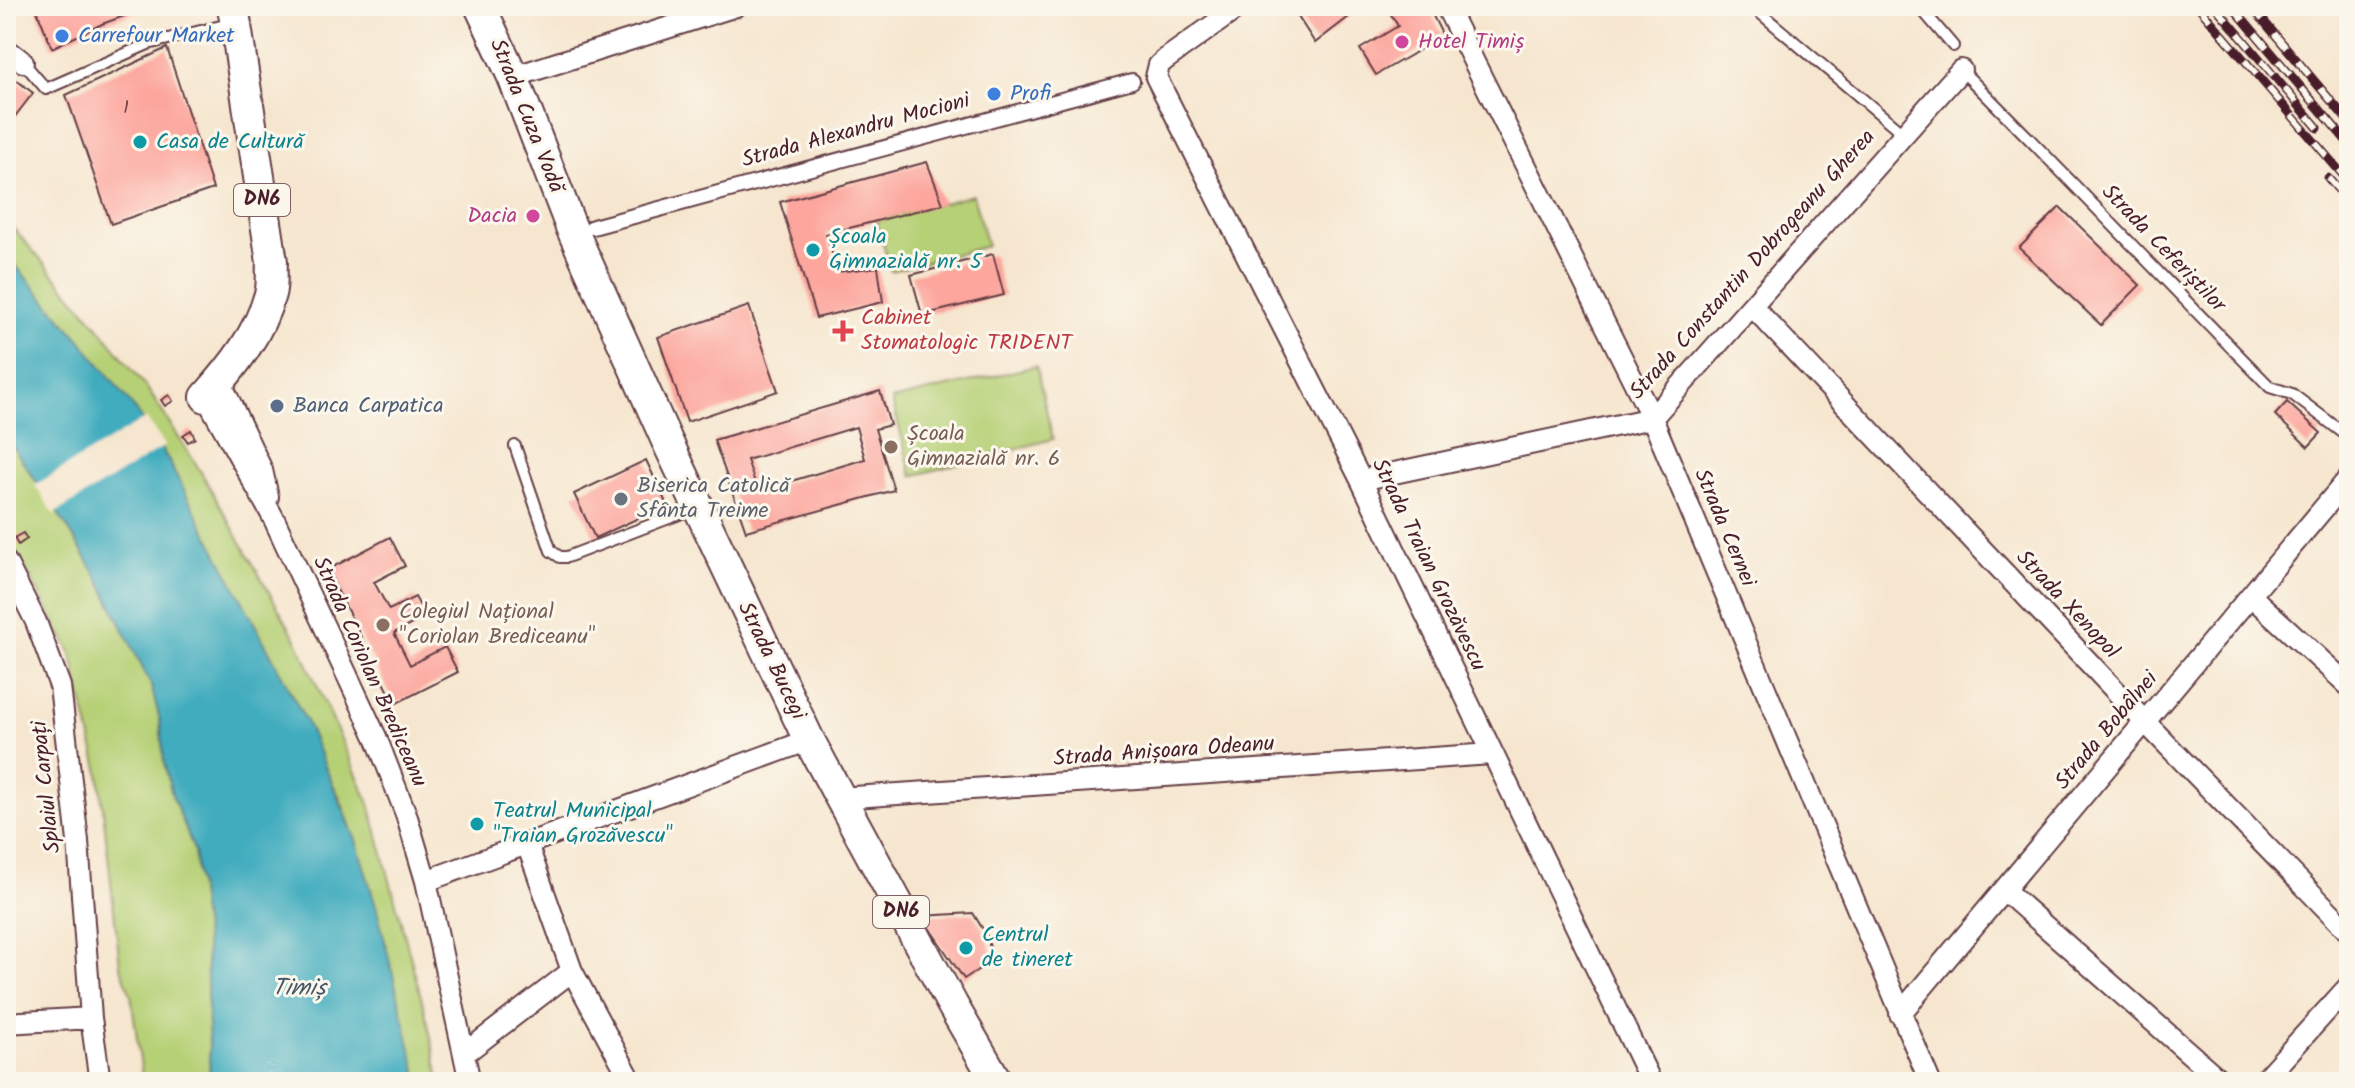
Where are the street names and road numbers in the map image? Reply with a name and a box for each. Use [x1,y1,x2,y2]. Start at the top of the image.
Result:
street label: Strada Cuza Vodă [479,34,574,201]
street label: Strada Alexandru Mocioni [738,83,975,178]
street label: Strada Constantin Dobrogeanu Gherea [1621,122,1885,408]
street label: Strada Ceferiștilor [2092,177,2235,323]
road number: DN6 [234,184,290,216]
street label: Strada Traian Grozăvescu [1361,453,1495,678]
street label: Strada Cernei [1683,464,1765,593]
street label: Strada Xenopol [2007,542,2128,668]
street label: Strada Coriolan Brediceanu [302,551,436,793]
street label: Strada Bucegi [727,596,815,727]
street label: Strada Bobâlnei [2047,663,2168,798]
street label: Splaiul Carpați [23,718,71,855]
street label: Strada Anișoara Odeanu [1052,727,1276,777]
road number: DN6 [873,896,929,928]

